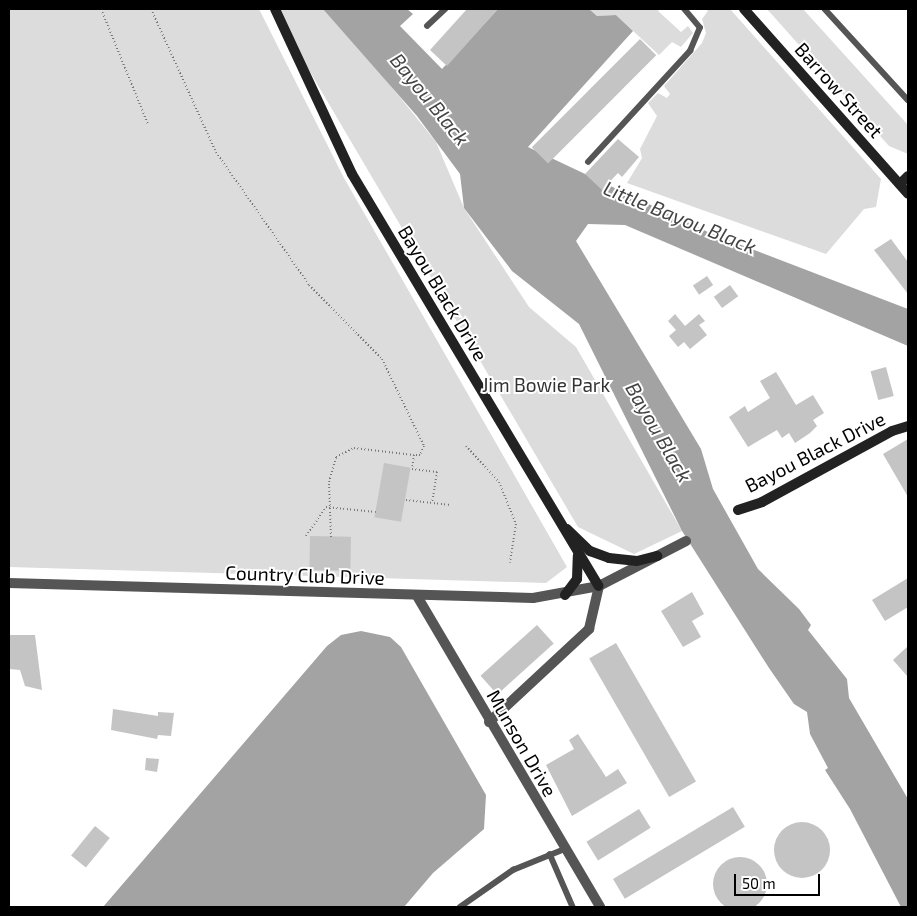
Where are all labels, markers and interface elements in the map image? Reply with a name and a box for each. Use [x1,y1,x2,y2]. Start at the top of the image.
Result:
street label: Barrow Street [790,38,888,142]
water label: Bayou Black [386,48,474,150]
water label: Little Bayou Black [600,175,760,259]
street label: Bayou Black Drive [394,221,492,365]
park label: Jim Bowie Park [482,374,610,396]
water label: Bayou Black [621,378,697,486]
street label: Bayou Black Drive [741,407,889,497]
street label: Country Club Drive [225,561,385,589]
street label: Munson Drive [482,686,562,800]
scale bar [737,864,823,896]
text: 50 m [742,874,776,892]

